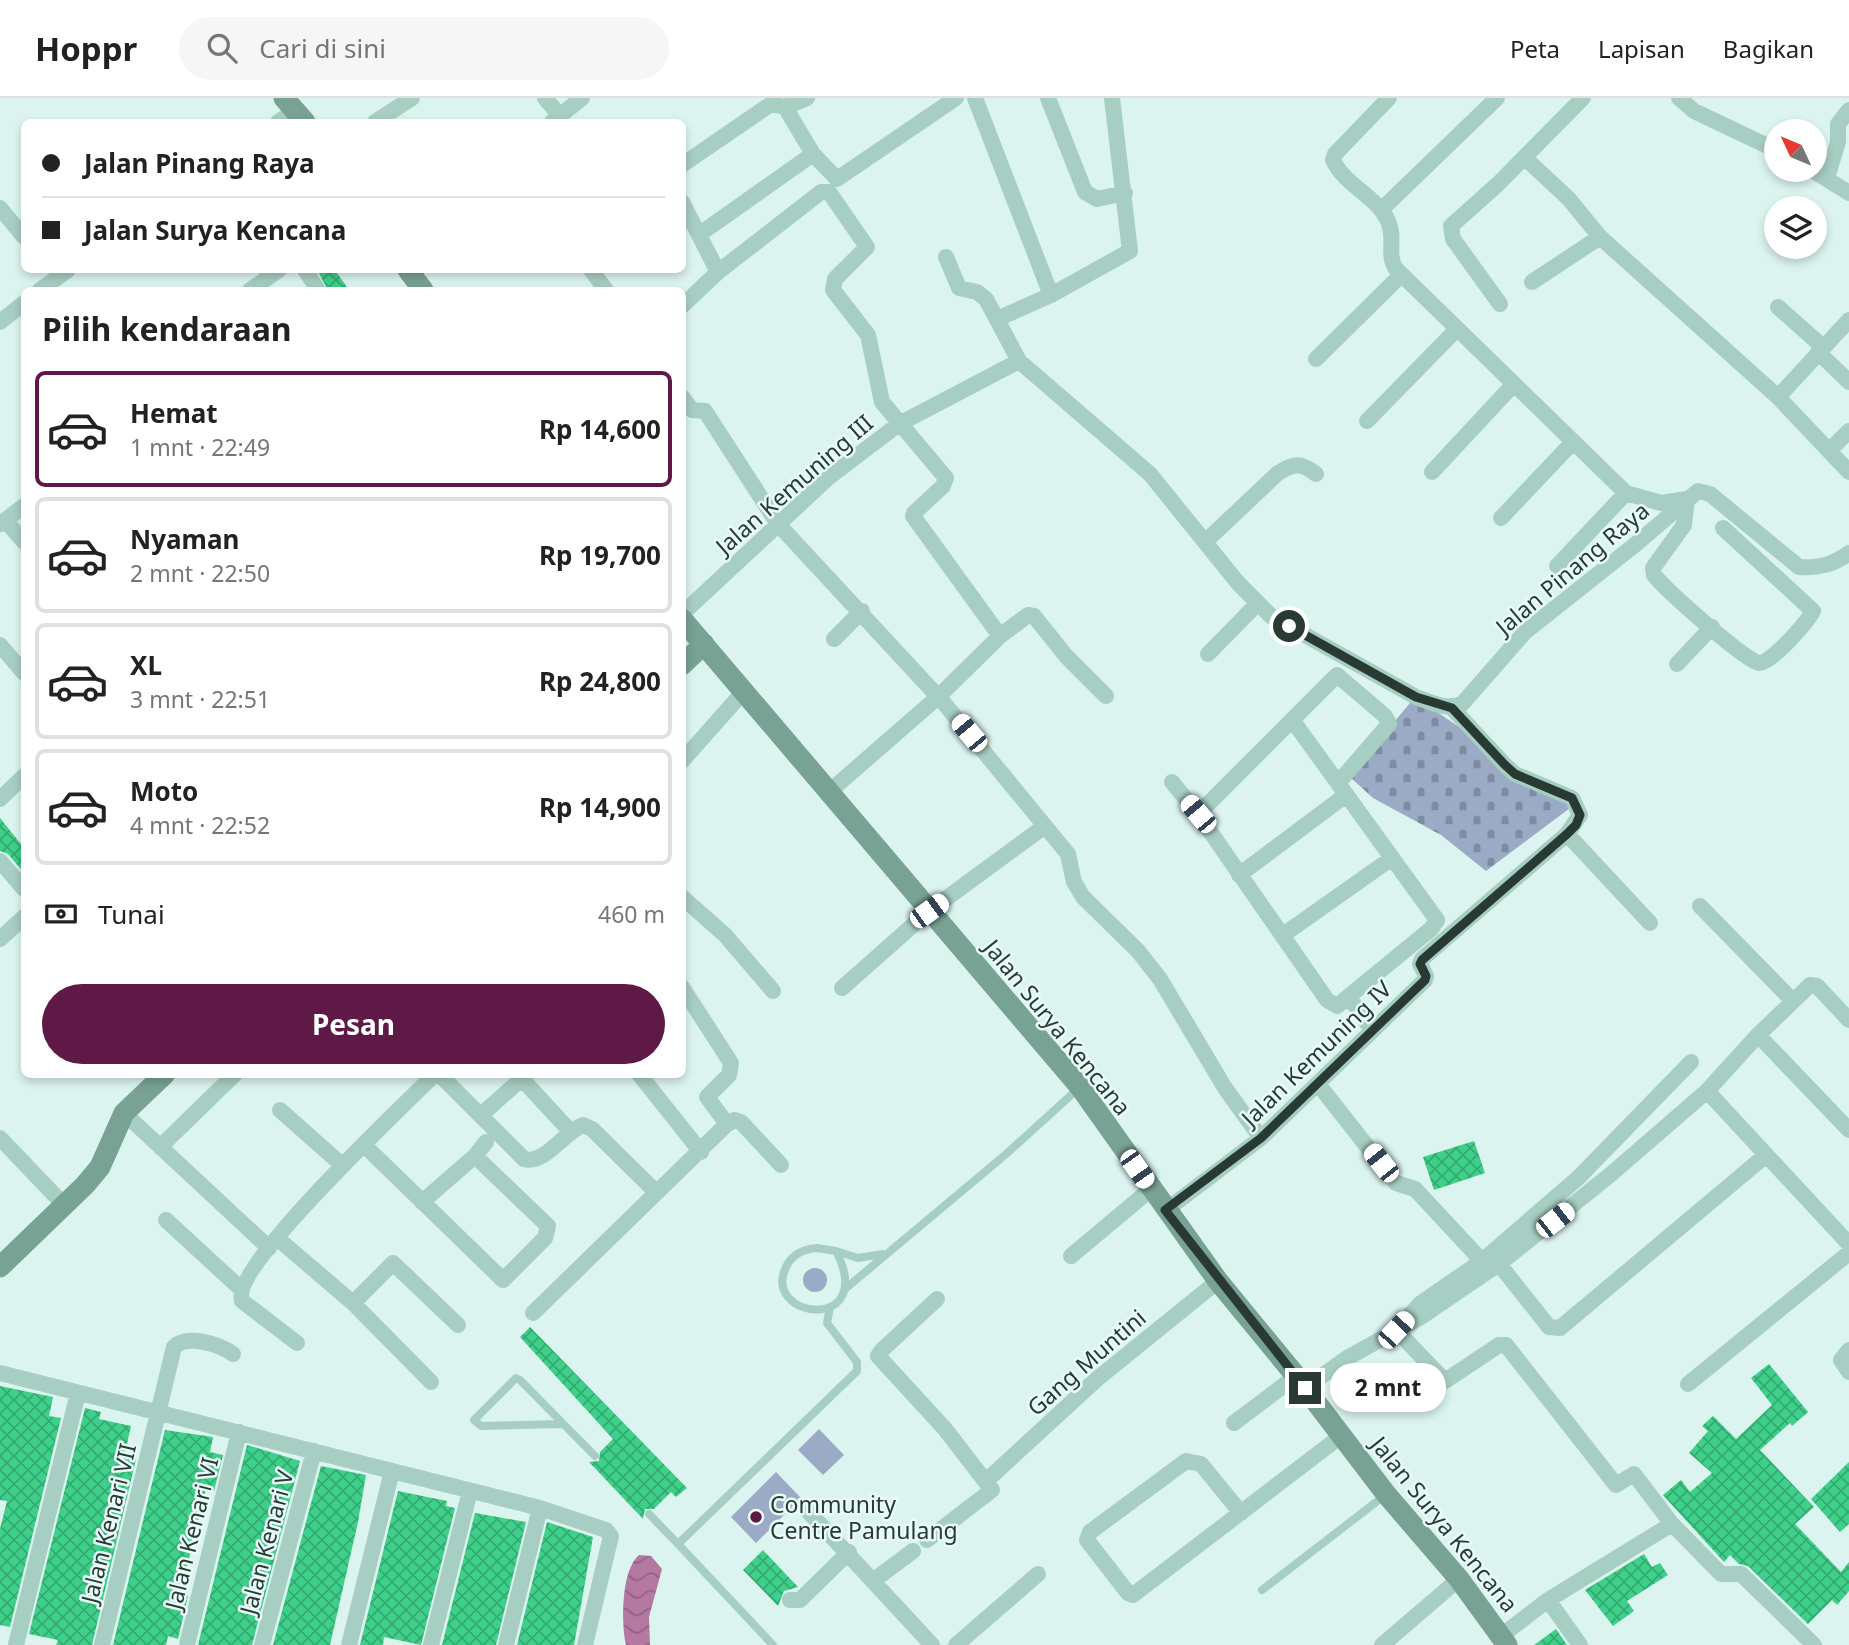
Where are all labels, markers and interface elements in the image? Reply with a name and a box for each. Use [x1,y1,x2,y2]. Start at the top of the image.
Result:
search box [179,17,669,80]
text: Hoppr [35,26,137,71]
icon: search [203,29,241,67]
text: Cari di sini [259,30,386,66]
text: Peta [1510,32,1560,65]
text: Lapisan [1598,32,1685,65]
text: Bagikan [1723,32,1814,65]
north arrow [1764,119,1827,182]
map controls [1764,119,1827,259]
text: Jalan Pinang Raya [84,145,315,181]
button: layers [1764,196,1827,259]
text: Jalan Surya Kencana [84,212,346,248]
text: Pilih kendaraan [42,307,292,350]
text: Hemat [130,395,218,431]
icon: car [46,398,109,461]
street label: Jalan Kemuning III [707,407,880,563]
text: Rp 14,600 [539,411,661,447]
text: 1 mnt · 22:49 [130,431,270,463]
street label: Jalan Pinang Raya [1487,494,1656,643]
text: Nyaman [130,521,239,557]
icon: car [46,524,109,587]
text: Rp 19,700 [539,537,661,573]
text: 2 mnt · 22:50 [130,557,270,589]
route start [1273,610,1305,642]
text: XL [130,647,162,683]
icon: car [46,650,109,713]
text: Rp 24,800 [539,663,661,699]
text: 3 mnt · 22:51 [130,683,270,715]
car [948,710,991,756]
text: Moto [130,773,198,809]
icon: car [46,776,109,839]
text: Rp 14,900 [539,789,661,825]
car [1177,791,1220,837]
text: 4 mnt · 22:52 [130,809,270,841]
car [906,890,953,932]
icon: cash [42,895,80,933]
text: Tunai [98,896,165,932]
text: 460 m [598,898,665,930]
street label: Jalan Surya Kencana [976,931,1139,1122]
street label: Jalan Kemuning IV [1233,973,1398,1134]
button: Pesan [42,984,665,1064]
car [1360,1140,1403,1186]
car [1117,1146,1158,1192]
car [1532,1199,1579,1241]
street label: Gang Muntini [1020,1301,1152,1423]
car [1374,1307,1419,1353]
callout: 2 mnt [1330,1364,1445,1412]
text: 2 mnt [1355,1371,1421,1403]
route end [1289,1372,1321,1404]
street label: Jalan Surya Kencana [1363,1428,1526,1619]
street label: Jalan Kenari VII [72,1440,143,1608]
street label: Jalan Kenari VI [156,1454,225,1614]
street label: Jalan Kenari V [231,1466,301,1619]
place label: Community Centre Pamulang [770,1488,958,1546]
marker: Community Centre Pamulang [748,1509,764,1525]

